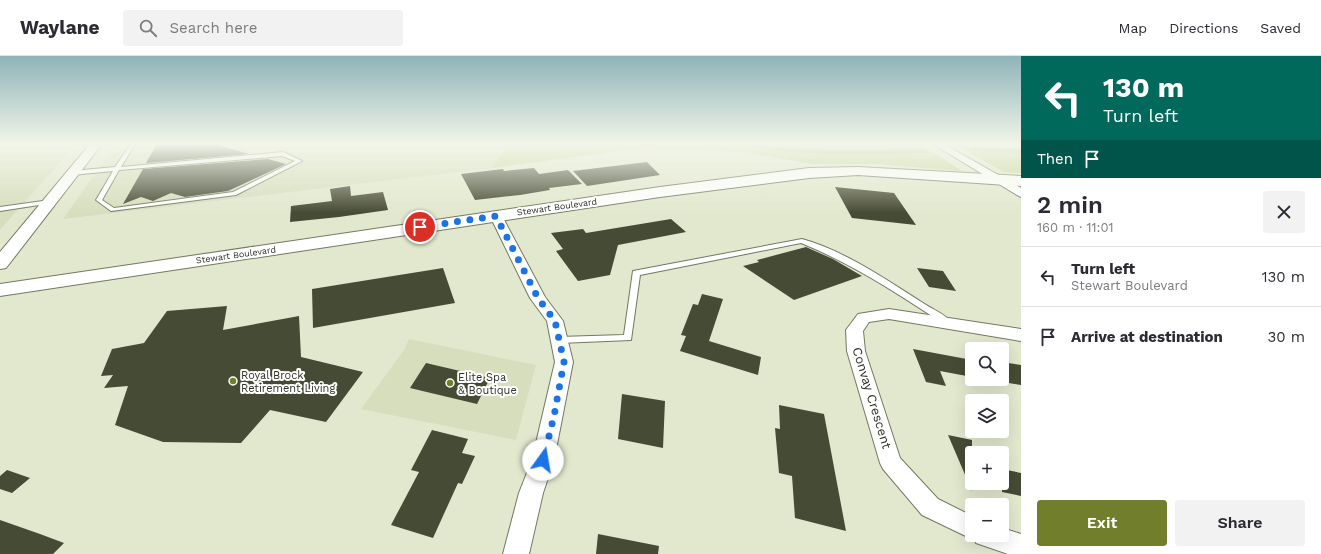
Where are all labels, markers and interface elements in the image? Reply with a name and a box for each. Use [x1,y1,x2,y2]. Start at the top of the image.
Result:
search box [123,10,403,46]
text: Waylane [20,16,99,39]
icon: search [137,17,159,39]
text: Search here [169,19,257,37]
text: Map [1119,20,1147,36]
text: Directions [1169,20,1238,36]
text: Saved [1260,20,1301,36]
text: 130 m [1103,71,1184,104]
icon: left [1037,72,1089,124]
text: Turn left [1103,105,1178,126]
icon: arrive [1081,148,1103,170]
text: Then [1037,150,1073,168]
text: 2 min [1037,191,1103,219]
button: close [1263,191,1305,233]
street label: Stewart Boulevard [516,196,598,218]
pin [403,210,437,244]
icon: arrive [409,216,431,238]
text: 160 m · 11:01 [1037,220,1114,235]
street label: Stewart Boulevard [195,244,277,266]
text: Turn left [1071,260,1135,278]
icon: left [1037,266,1059,288]
text: 130 m [1262,268,1305,286]
text: Stewart Boulevard [1071,278,1188,293]
icon: arrive [1037,326,1059,348]
text: Arrive at destination [1071,328,1223,346]
text: 30 m [1268,328,1305,346]
map controls [965,342,1009,542]
button: search [965,342,1009,386]
street label: Convay Crescent [849,345,895,451]
place label: Royal Brock Retirement Living [241,369,335,395]
place label: Elite Spa & Boutique [458,371,517,397]
marker: Royal Brock Retirement Living [228,376,238,386]
marker: Elite Spa & Boutique [445,378,455,388]
button: layers [965,394,1009,438]
position arrow [522,439,564,481]
button: + [965,446,1009,490]
button: − [965,498,1009,542]
button: Exit [1037,500,1167,546]
button: Share [1175,500,1305,546]

